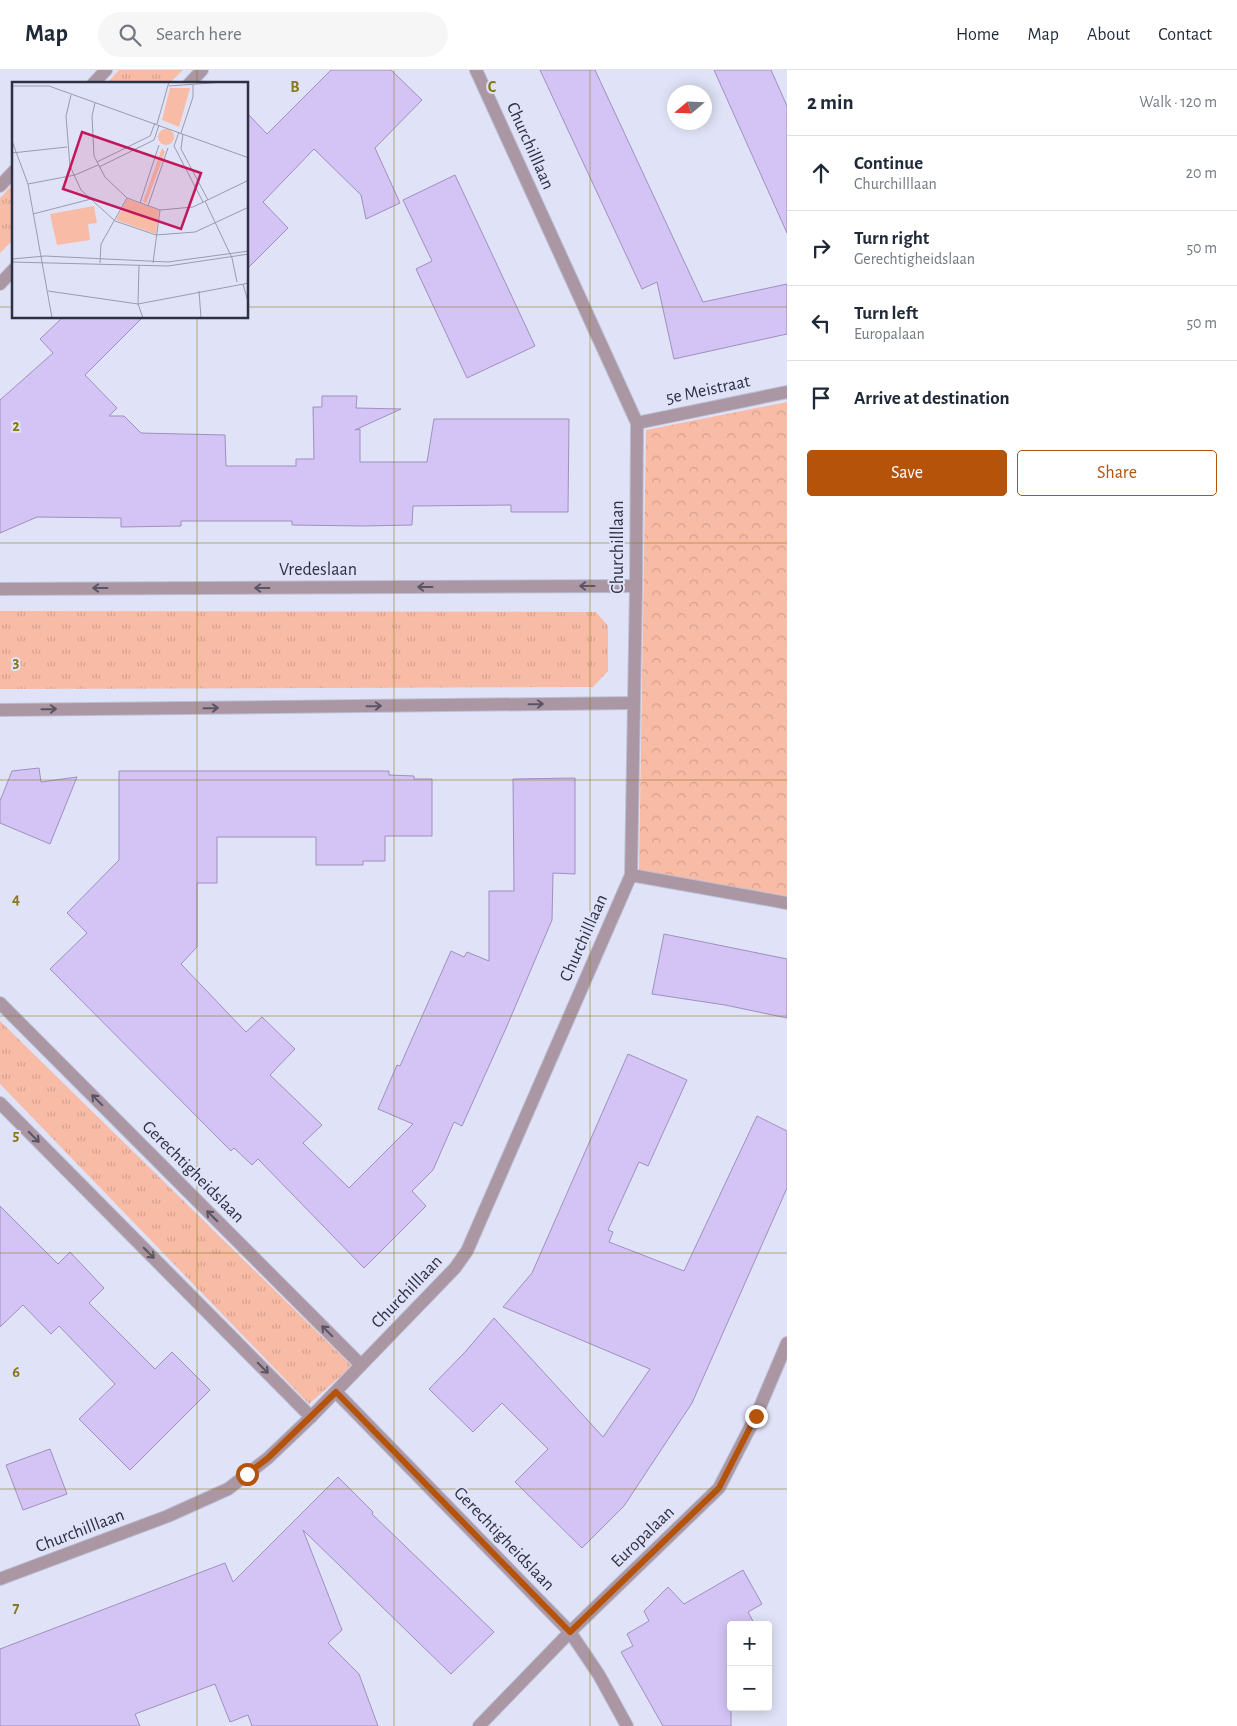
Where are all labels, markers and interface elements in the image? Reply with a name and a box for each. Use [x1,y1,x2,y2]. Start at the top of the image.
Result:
search box [98,12,448,57]
icon: search [116,21,144,49]
text: Map [25,22,68,46]
text: Search here [156,25,242,44]
text: Home [956,26,999,44]
text: Map [1027,26,1059,44]
text: About [1087,26,1130,44]
text: Contact [1158,26,1212,44]
text: B [290,79,300,95]
text: C [488,79,497,95]
inset map [12,82,249,319]
north arrow [667,85,712,130]
text: 2 min [807,92,854,113]
text: Walk · 120 m [1139,94,1217,110]
street label: Churchilllaan [503,100,557,192]
text: Continue [854,154,923,173]
icon: ahead [807,159,835,187]
text: 20 m [1186,165,1217,181]
text: Churchilllaan [854,176,937,192]
text: Turn right [854,229,929,248]
icon: right [807,234,835,262]
text: 50 m [1186,240,1217,256]
text: Gerechtigheidslaan [854,251,975,267]
text: Turn left [854,304,918,323]
icon: left [807,309,835,337]
text: 50 m [1186,315,1217,331]
text: Europalaan [854,326,925,342]
street label: 5e Meistraat [664,372,752,408]
icon: arrive [807,384,835,412]
text: Arrive at destination [854,389,1010,408]
text: 2 [12,418,20,434]
button: Save [807,450,1007,496]
button: Share [1017,450,1217,496]
street label: Churchilllaan [609,500,627,594]
street label: Vredeslaan [279,561,357,579]
one-way arrow [417,582,433,592]
one-way arrow [579,582,595,591]
one-way arrow [92,583,108,593]
one-way arrow [254,583,270,593]
text: 3 [13,654,20,670]
one-way arrow [528,699,544,709]
one-way arrow [365,701,381,711]
one-way arrow [202,703,219,713]
one-way arrow [40,704,56,714]
text: 4 [12,891,20,907]
street label: Churchilllaan [557,892,611,984]
one-way arrow [91,1094,103,1107]
street label: Gerechtigheidslaan [138,1117,248,1227]
text: 5 [13,1127,20,1143]
one-way arrow [28,1131,40,1144]
one-way arrow [206,1209,218,1222]
one-way arrow [142,1247,155,1259]
street label: Churchilllaan [368,1252,446,1332]
one-way arrow [320,1325,333,1337]
one-way arrow [257,1362,269,1375]
text: 6 [12,1364,20,1380]
route end [745,1405,768,1428]
route start [236,1463,259,1486]
street label: Gerechtigheidslaan [450,1484,558,1594]
street label: Europalaan [608,1503,678,1571]
street label: Churchilllaan [33,1506,127,1556]
text: 7 [13,1600,20,1616]
map controls [727,1621,772,1711]
button: + [727,1621,772,1666]
button: − [727,1666,772,1711]

